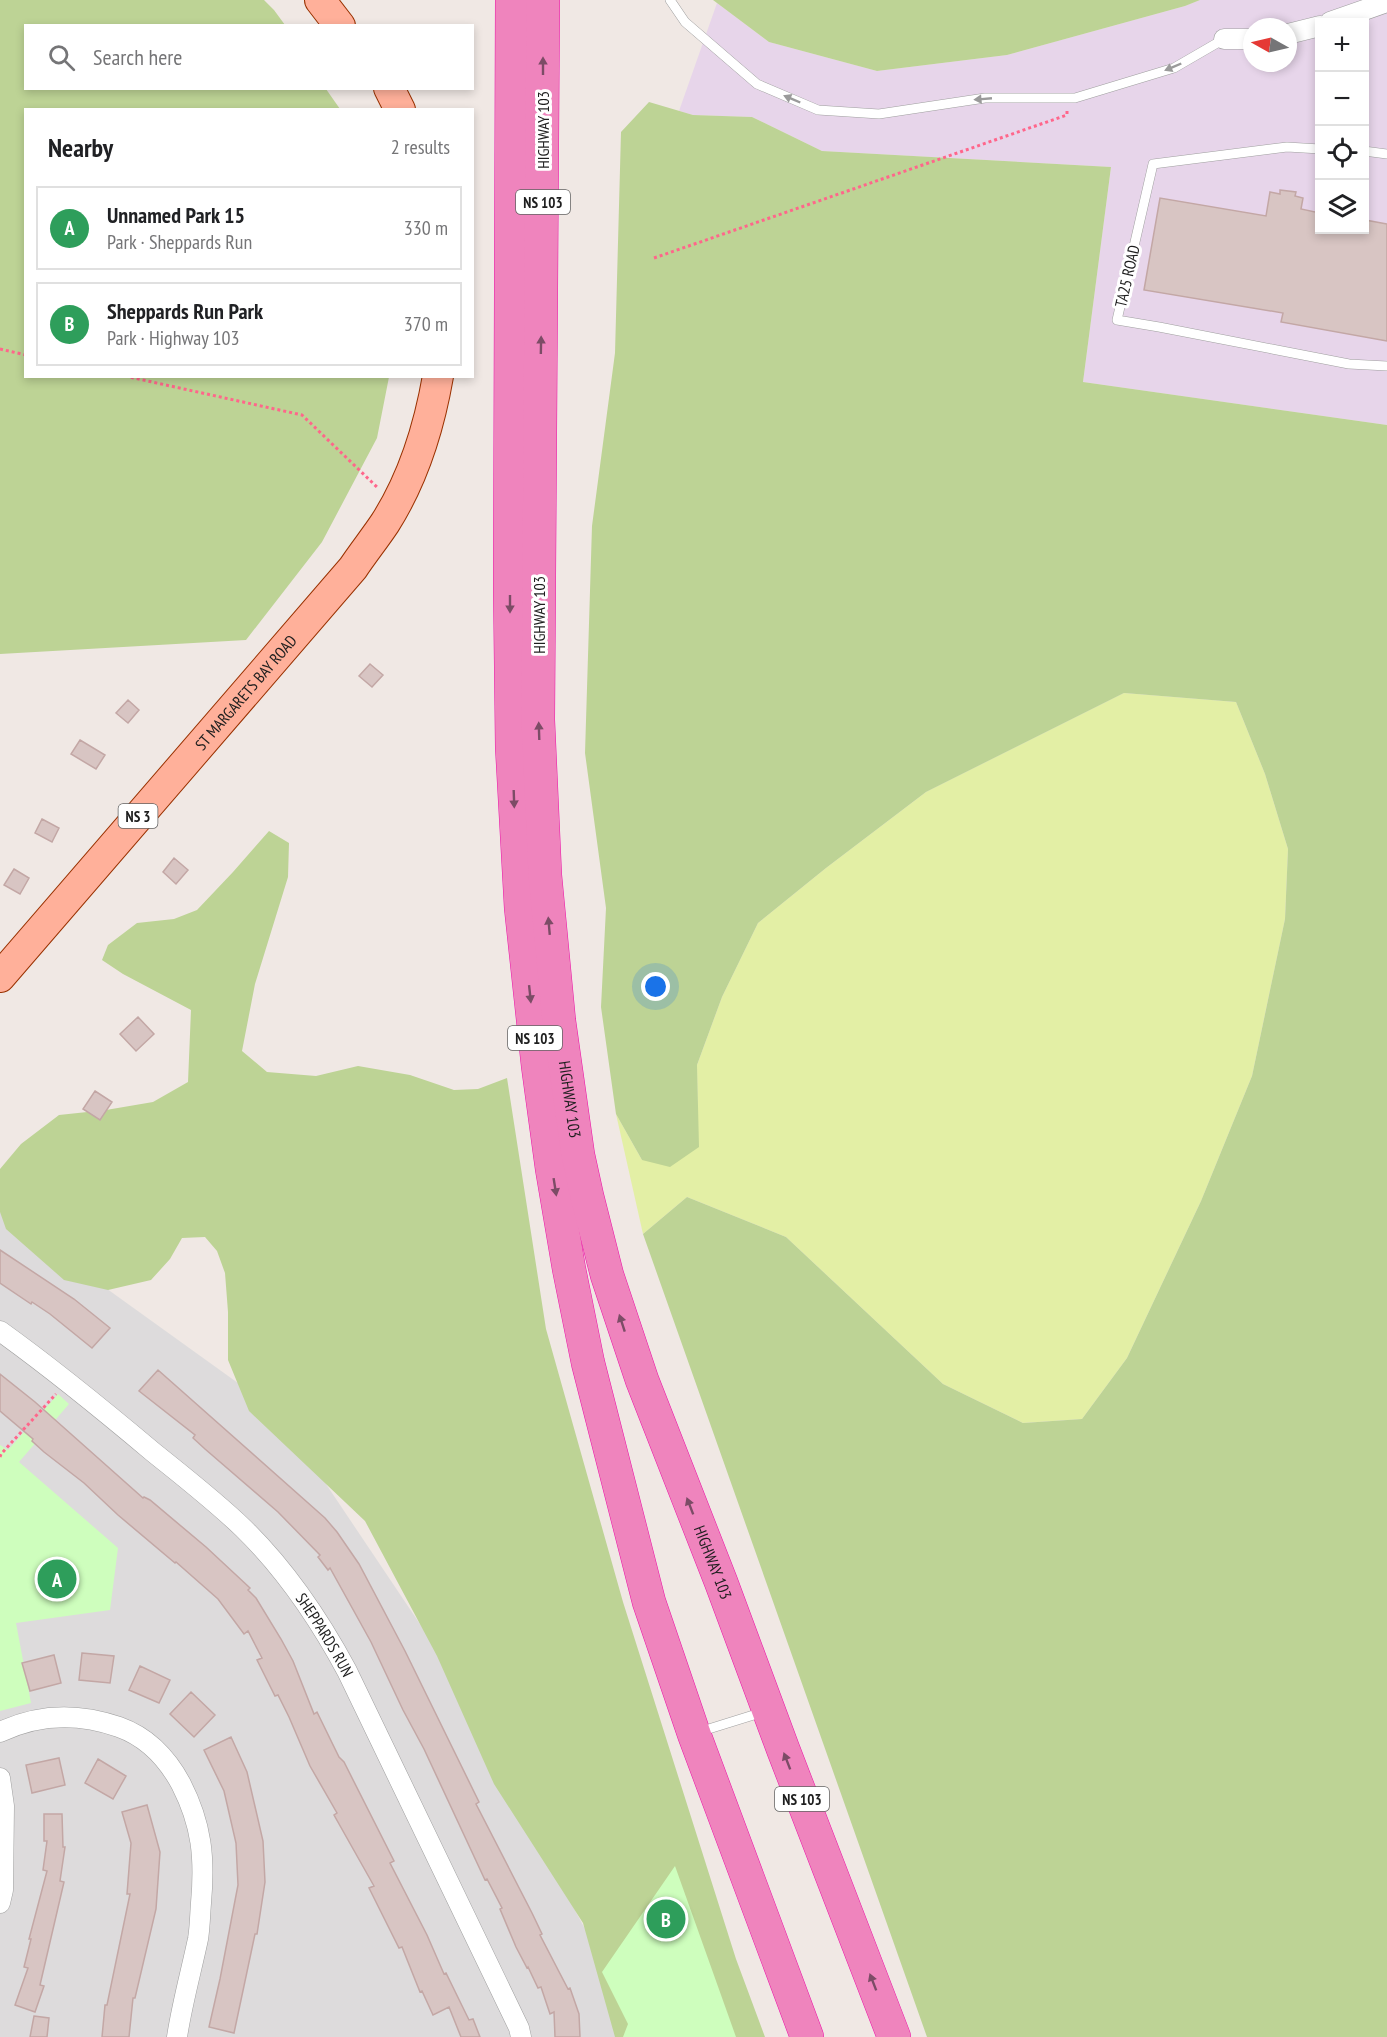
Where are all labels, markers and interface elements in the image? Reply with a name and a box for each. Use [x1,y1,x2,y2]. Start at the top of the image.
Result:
north arrow [1243,18,1297,72]
map controls [1315,18,1369,234]
button: + [1315,18,1369,72]
search box [24,24,474,90]
icon: search [45,41,78,74]
text: Search here [93,43,182,71]
one-way arrow [538,57,548,76]
one-way arrow [1164,62,1182,72]
button: − [1315,72,1369,126]
street label: HIGHWAY 103 [533,91,553,169]
one-way arrow [783,94,801,103]
one-way arrow [974,94,993,103]
button: locate [1315,126,1369,180]
text: Nearby [48,131,113,164]
text: 2 results [391,134,450,160]
button: layers [1315,180,1369,234]
road number: NS 103 [516,190,570,214]
text: Unnamed Park 15 [107,201,245,229]
text: A [64,215,75,241]
text: 330 m [404,215,448,241]
text: Park · Sheppards Run [107,229,252,255]
street label: TA25 ROAD [1110,243,1144,309]
text: Sheppards Run Park [107,297,263,325]
text: B [65,311,74,337]
text: 370 m [404,311,448,337]
text: Park · Highway 103 [107,325,239,351]
one-way arrow [536,336,546,355]
street label: HIGHWAY 103 [529,576,549,654]
one-way arrow [505,595,515,614]
street label: ST MARGARETS BAY ROAD [191,631,301,754]
one-way arrow [534,722,544,741]
one-way arrow [509,790,519,809]
road number: NS 3 [118,804,158,828]
one-way arrow [544,916,554,935]
your location [641,972,670,1001]
one-way arrow [525,984,534,1003]
road number: NS 103 [508,1026,562,1050]
street label: HIGHWAY 103 [555,1059,585,1139]
one-way arrow [550,1178,559,1197]
one-way arrow [617,1314,626,1332]
one-way arrow [684,1497,694,1515]
street label: HIGHWAY 103 [690,1522,737,1602]
pin: A [38,1556,76,1602]
street label: SHEPPARDS RUN [292,1589,358,1680]
one-way arrow [782,1752,792,1770]
road number: NS 103 [775,1787,829,1811]
pin: B [646,1896,686,1942]
one-way arrow [867,1973,877,1991]

